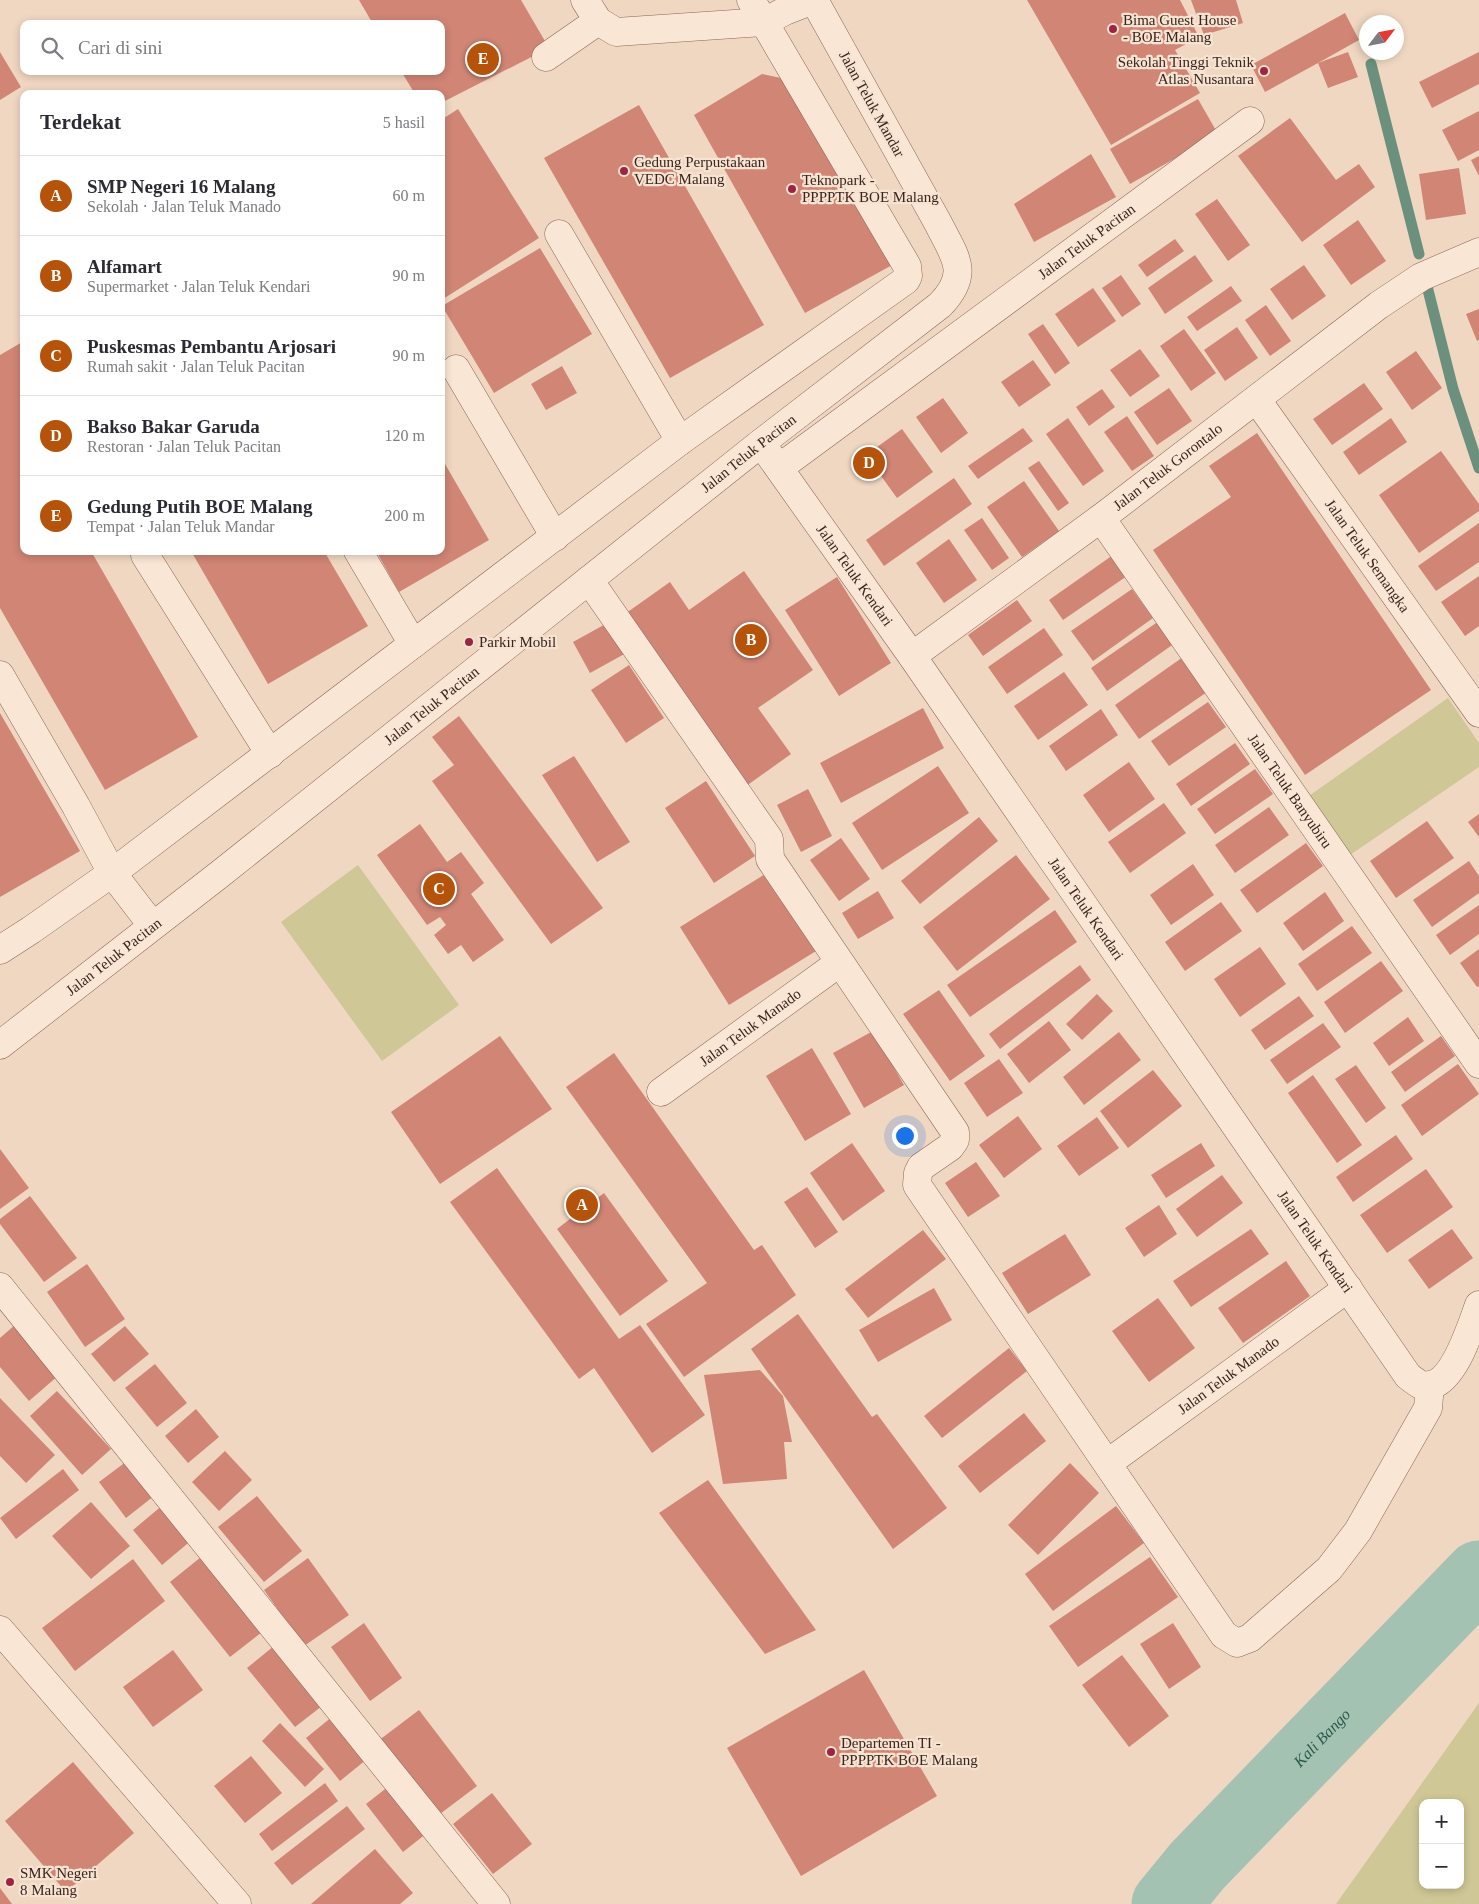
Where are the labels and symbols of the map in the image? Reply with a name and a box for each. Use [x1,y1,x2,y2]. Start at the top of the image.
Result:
place label: Bima Guest House - BOE Malang [1123,12,1237,45]
north arrow [1359,15,1404,60]
marker: Bima Guest House - BOE Malang [1107,23,1119,35]
pin: E [467,40,499,78]
street label: Jalan Teluk Mandar [836,48,908,160]
place label: Sekolah Tinggi Teknik Atlas Nusantara [1118,54,1254,87]
marker: Sekolah Tinggi Teknik Atlas Nusantara [1258,65,1270,77]
place label: Gedung Perpustakaan VEDC Malang [634,154,766,187]
marker: Gedung Perpustakaan VEDC Malang [618,165,630,177]
place label: Teknopark - PPPPTK BOE Malang [802,172,939,205]
marker: Teknopark - PPPPTK BOE Malang [786,183,798,195]
street label: Jalan Teluk Pacitan [1035,200,1138,282]
street label: Jalan Teluk Pacitan [698,411,799,496]
street label: Jalan Teluk Gorontalo [1110,420,1225,514]
pin: D [853,444,885,482]
street label: Jalan Teluk Semangka [1322,496,1413,616]
street label: Jalan Teluk Kendari [813,521,896,629]
pin: B [735,621,767,659]
place label: Parkir Mobil [479,634,556,650]
marker: Parkir Mobil [463,636,475,648]
street label: Jalan Teluk Pacitan [381,663,482,748]
street label: Jalan Teluk Banyubiru [1245,731,1335,852]
street label: Jalan Teluk Kendari [1045,855,1127,963]
pin: C [423,870,455,908]
street label: Jalan Teluk Pacitan [63,914,165,999]
street label: Jalan Teluk Manado [696,985,804,1070]
your location [892,1123,918,1149]
pin: A [566,1186,598,1224]
street label: Jalan Teluk Kendari [1275,1187,1356,1296]
street label: Jalan Teluk Manado [1175,1333,1282,1417]
water label: Kali Bango [1289,1705,1353,1770]
place label: Departemen TI - PPPPTK BOE Malang [841,1735,978,1768]
marker: Departemen TI - PPPPTK BOE Malang [825,1746,837,1758]
place label: SMK Negeri 8 Malang [20,1865,97,1898]
marker: SMK Negeri 8 Malang [4,1876,16,1888]

